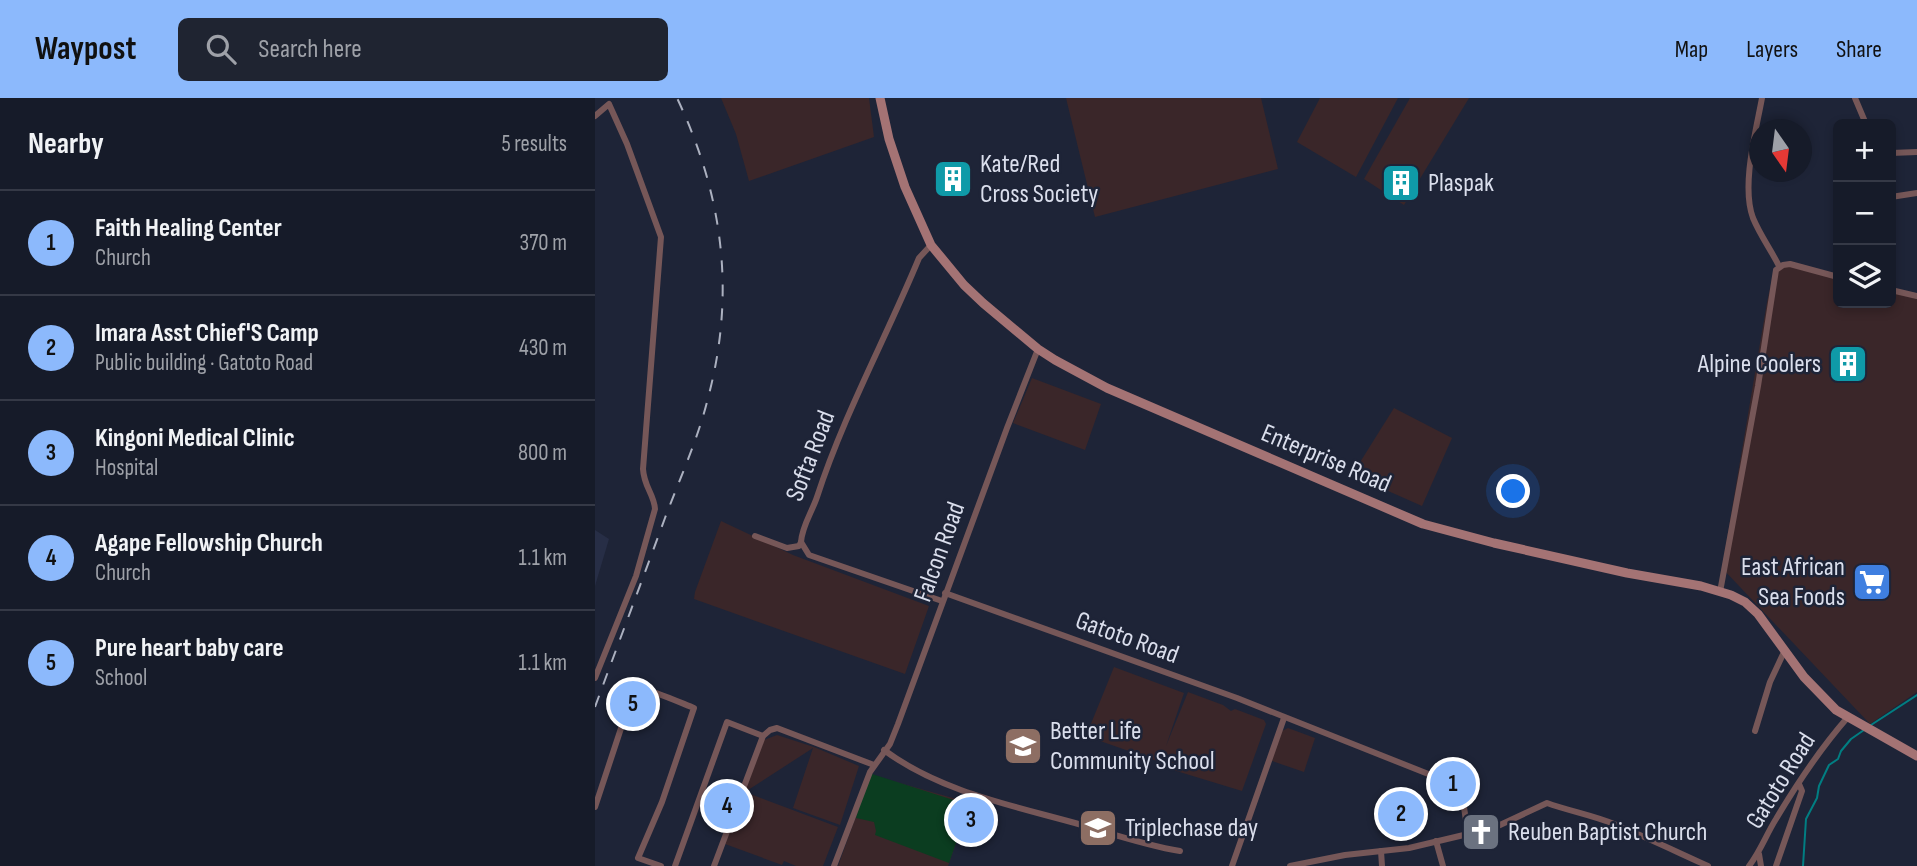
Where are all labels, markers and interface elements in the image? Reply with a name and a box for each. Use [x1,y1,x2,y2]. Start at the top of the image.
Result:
search box [178,18,668,81]
text: Waypost [35,29,136,69]
icon: search [202,30,240,68]
text: Search here [258,34,362,65]
text: Map [1675,35,1708,64]
text: Layers [1746,35,1798,64]
text: Share [1836,35,1882,64]
north arrow [1749,119,1812,182]
map controls [1833,119,1896,308]
button: + [1833,119,1896,182]
text: Nearby [28,126,104,162]
text: 5 results [501,130,567,158]
place label: Kate/Red Cross Society [980,149,1098,210]
building icon: Kate/Red Cross Society [932,158,974,200]
building icon: Plaspak [1380,162,1422,204]
place label: Plaspak [1428,168,1494,199]
button: − [1833,182,1896,245]
text: Faith Healing Center [95,213,282,244]
text: 1 [46,229,56,257]
text: 370 m [520,229,567,257]
text: Church [95,244,151,272]
button: layers [1833,245,1896,308]
text: Imara Asst Chief'S Camp [95,318,319,349]
text: 2 [46,334,56,362]
text: 430 m [519,334,567,362]
building icon: Alpine Coolers [1827,343,1869,385]
text: Public building · Gatoto Road [95,349,313,377]
place label: Alpine Coolers [1697,349,1821,380]
street label: Softa Road [780,406,842,506]
street label: Enterprise Road [1256,418,1396,500]
text: Kingoni Medical Clinic [95,423,295,454]
text: 3 [46,439,56,467]
text: 800 m [518,439,567,467]
text: Hospital [95,454,158,482]
your location [1496,474,1530,508]
street label: Falcon Road [908,498,972,606]
text: Agape Fellowship Church [95,528,323,559]
text: 4 [46,544,56,572]
text: 1.1 km [518,544,567,572]
place label: East African Sea Foods [1741,552,1845,613]
text: Church [95,559,151,587]
supermarket icon: East African Sea Foods [1851,561,1893,603]
street label: Gatoto Road [1071,605,1183,671]
text: Pure heart baby care [95,633,284,664]
text: 5 [46,649,56,677]
text: 1.1 km [518,649,567,677]
text: School [95,664,147,692]
pin: 5 [610,678,656,730]
place label: Better Life Community School [1050,716,1215,777]
school or university icon: Better Life Community School [1002,725,1044,767]
street label: Gatoto Road [1739,727,1823,835]
pin: 1 [1430,758,1476,810]
pin: 4 [704,780,750,832]
pin: 2 [1378,788,1424,840]
pin: 3 [948,794,994,846]
school or university icon: Triplechase day [1077,807,1119,849]
church icon: Reuben Baptist Church [1460,811,1502,853]
place label: Triplechase day [1125,813,1258,844]
place label: Reuben Baptist Church [1508,817,1707,848]

